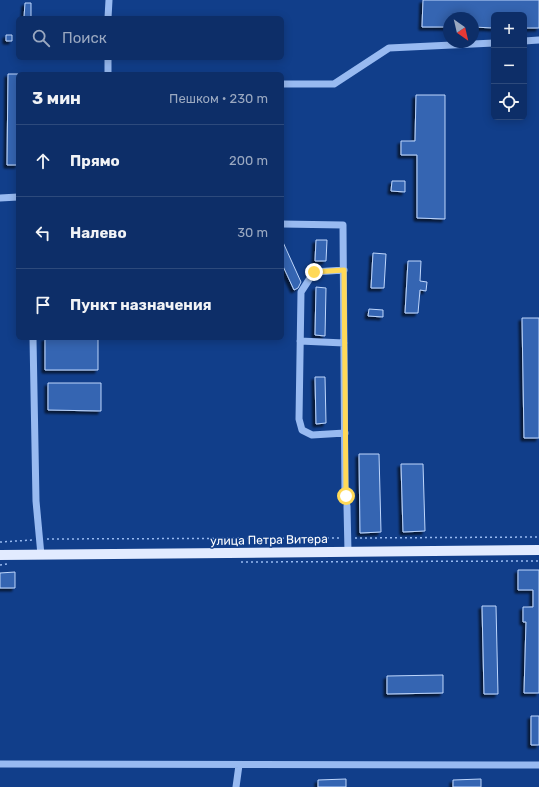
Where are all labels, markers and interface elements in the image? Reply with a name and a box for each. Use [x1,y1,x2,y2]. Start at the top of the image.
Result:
north arrow [443,12,479,48]
map controls [491,12,527,120]
button: + [491,12,527,48]
search box [16,16,284,60]
icon: search [30,27,52,49]
text: Поиск [62,29,107,47]
button: − [491,48,527,84]
button: locate [491,84,527,120]
text: 3 мин [32,88,81,108]
text: Пешком · 230 m [169,91,268,106]
icon: ahead [32,150,54,172]
text: Прямо [70,152,120,170]
text: 200 m [229,153,268,168]
icon: left [32,222,54,244]
text: Налево [70,224,127,242]
text: 30 m [237,225,268,240]
route end [305,263,323,281]
icon: arrive [32,294,54,316]
text: Пункт назначения [70,296,212,314]
route start [337,487,355,505]
street label: улица Петра Витера [210,532,328,548]

